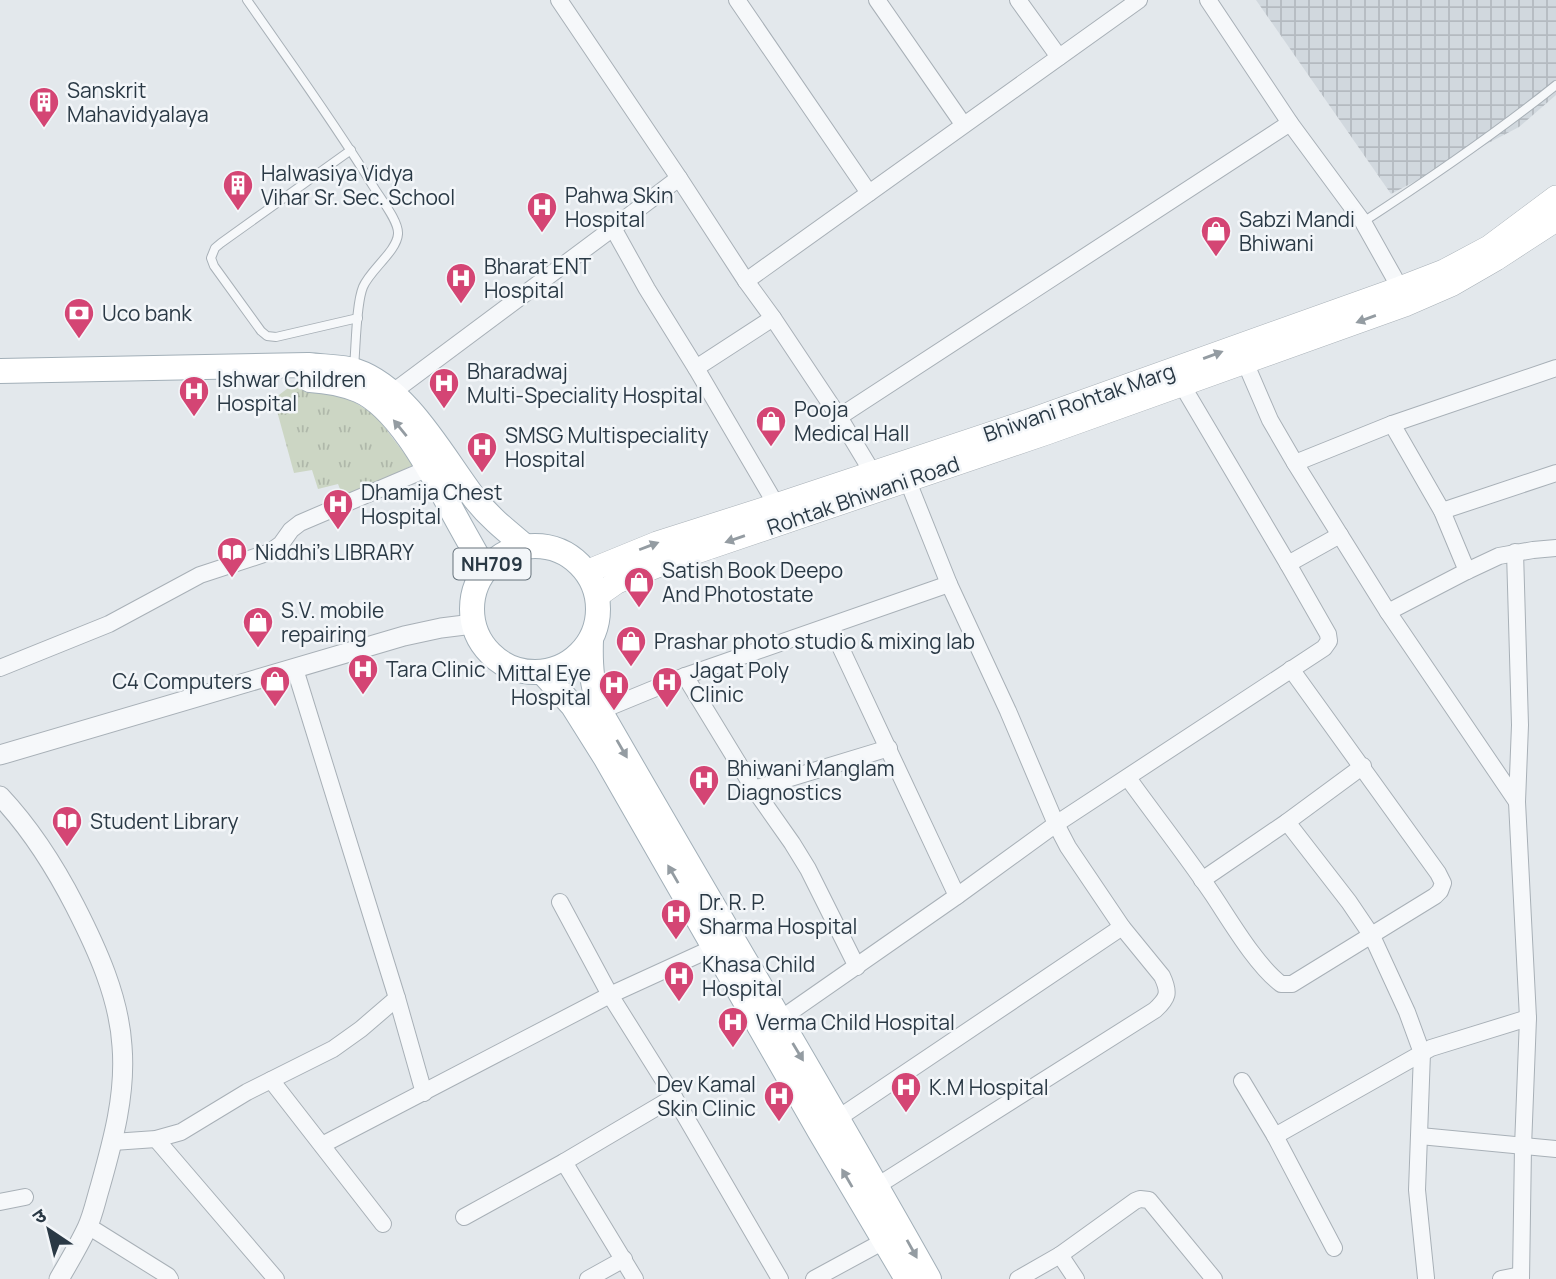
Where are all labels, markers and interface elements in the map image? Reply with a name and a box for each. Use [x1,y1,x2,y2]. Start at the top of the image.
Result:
place label: Sanskrit Mahavidyalaya [67,76,209,128]
building icon: Sanskrit Mahavidyalaya [27,85,61,129]
place label: Halwasiya Vidya Vihar Sr. Sec. School [261,159,455,211]
building icon: Halwasiya Vidya Vihar Sr. Sec. School [221,168,255,212]
place label: Pahwa Skin Hospital [565,181,673,233]
hospital icon: Pahwa Skin Hospital [525,190,559,234]
place label: Sabzi Mandi Bhiwani [1239,205,1355,257]
shop icon: Sabzi Mandi Bhiwani [1199,214,1233,258]
place label: Bharat ENT Hospital [484,252,592,304]
hospital icon: Bharat ENT Hospital [444,261,478,305]
bank icon: Uco bank [62,296,96,340]
place label: Uco bank [102,299,192,327]
one-way arrow [1355,313,1376,324]
one-way arrow [1202,349,1223,360]
street label: Bhiwani Rohtak Marg [980,356,1178,448]
place label: Bharadwaj Multi-Speciality Hospital [467,357,703,409]
place label: Ishwar Children Hospital [217,365,366,417]
hospital icon: Bharadwaj Multi-Speciality Hospital [427,366,461,410]
hospital icon: Ishwar Children Hospital [177,374,211,418]
place label: Pooja Medical Hall [794,395,909,447]
shop icon: Pooja Medical Hall [754,404,788,448]
one-way arrow [392,419,407,437]
place label: SMSG Multispeciality Hospital [505,421,708,473]
hospital icon: SMSG Multispeciality Hospital [465,430,499,474]
street label: Rohtak Bhiwani Road [763,449,963,541]
place label: Dhamija Chest Hospital [361,478,502,530]
hospital icon: Dhamija Chest Hospital [321,487,355,531]
one-way arrow [724,534,745,545]
library icon: Niddhi's LIBRARY [215,535,249,579]
place label: Niddhi's LIBRARY [255,538,414,566]
one-way arrow [639,540,660,551]
road number: NH709 [454,548,530,580]
place label: Satish Book Deepo And Photostate [662,556,843,608]
shop icon: Satish Book Deepo And Photostate [622,565,656,609]
place label: S.V. mobile repairing [281,596,384,648]
shop icon: S.V. mobile repairing [241,605,275,649]
shop icon: Prashar photo studio & mixing lab [614,624,648,668]
place label: Prashar photo studio & mixing lab [654,627,975,655]
hospital icon: Tara Clinic [346,652,380,696]
place label: Tara Clinic [386,655,486,683]
place label: Jagat Poly Clinic [690,656,789,708]
place label: Mittal Eye Hospital [497,659,591,711]
shop icon: C4 Computers [258,664,292,708]
hospital icon: Jagat Poly Clinic [650,665,684,709]
place label: C4 Computers [112,667,252,695]
hospital icon: Mittal Eye Hospital [597,668,631,712]
one-way arrow [616,740,628,759]
place label: Bhiwani Manglam Diagnostics [727,754,895,806]
hospital icon: Bhiwani Manglam Diagnostics [687,763,721,807]
library icon: Student Library [50,804,84,848]
place label: Student Library [90,807,239,835]
one-way arrow [667,865,679,884]
place label: Dr. R. P. Sharma Hospital [699,888,857,940]
hospital icon: Dr. R. P. Sharma Hospital [659,897,693,941]
place label: Khasa Child Hospital [702,950,815,1002]
hospital icon: Khasa Child Hospital [662,959,696,1003]
hospital icon: Verma Child Hospital [716,1005,750,1049]
place label: Verma Child Hospital [756,1008,955,1036]
one-way arrow [792,1042,805,1061]
place label: Dev Kamal Skin Clinic [657,1070,756,1122]
hospital icon: K.M Hospital [889,1070,923,1114]
place label: K.M Hospital [929,1073,1049,1101]
hospital icon: Dev Kamal Skin Clinic [762,1079,796,1123]
one-way arrow [841,1169,853,1188]
north arrow [14,1195,84,1265]
text: उ [27,1202,52,1230]
one-way arrow [906,1239,918,1258]

